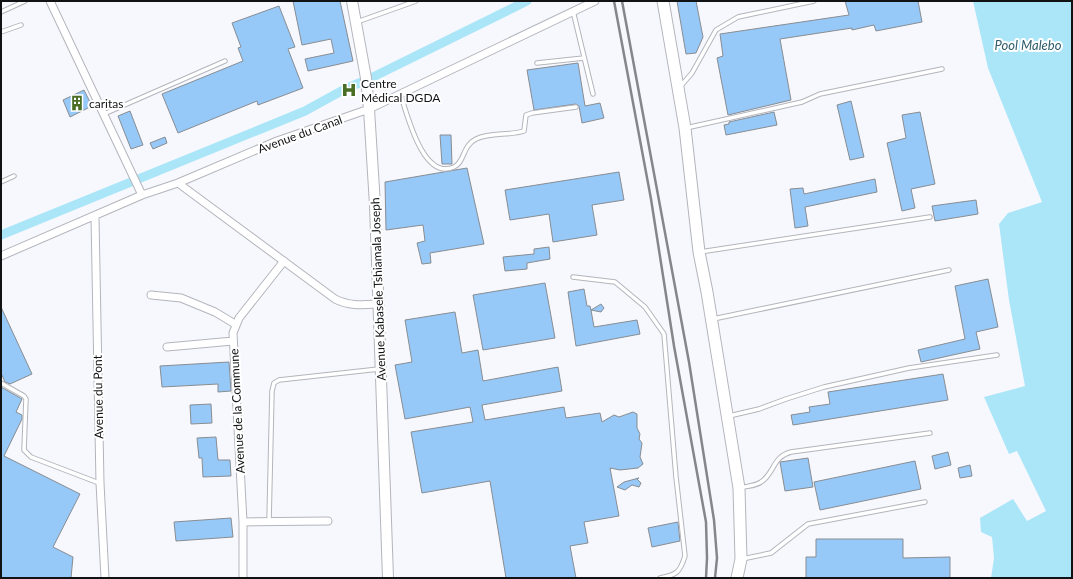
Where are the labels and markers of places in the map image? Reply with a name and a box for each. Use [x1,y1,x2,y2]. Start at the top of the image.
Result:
place label: Centre Médical DGDA [361,76,441,105]
hospital icon: Centre Médical DGDA [340,81,358,99]
building icon: caritas [68,94,86,112]
place label: caritas [89,96,123,111]

